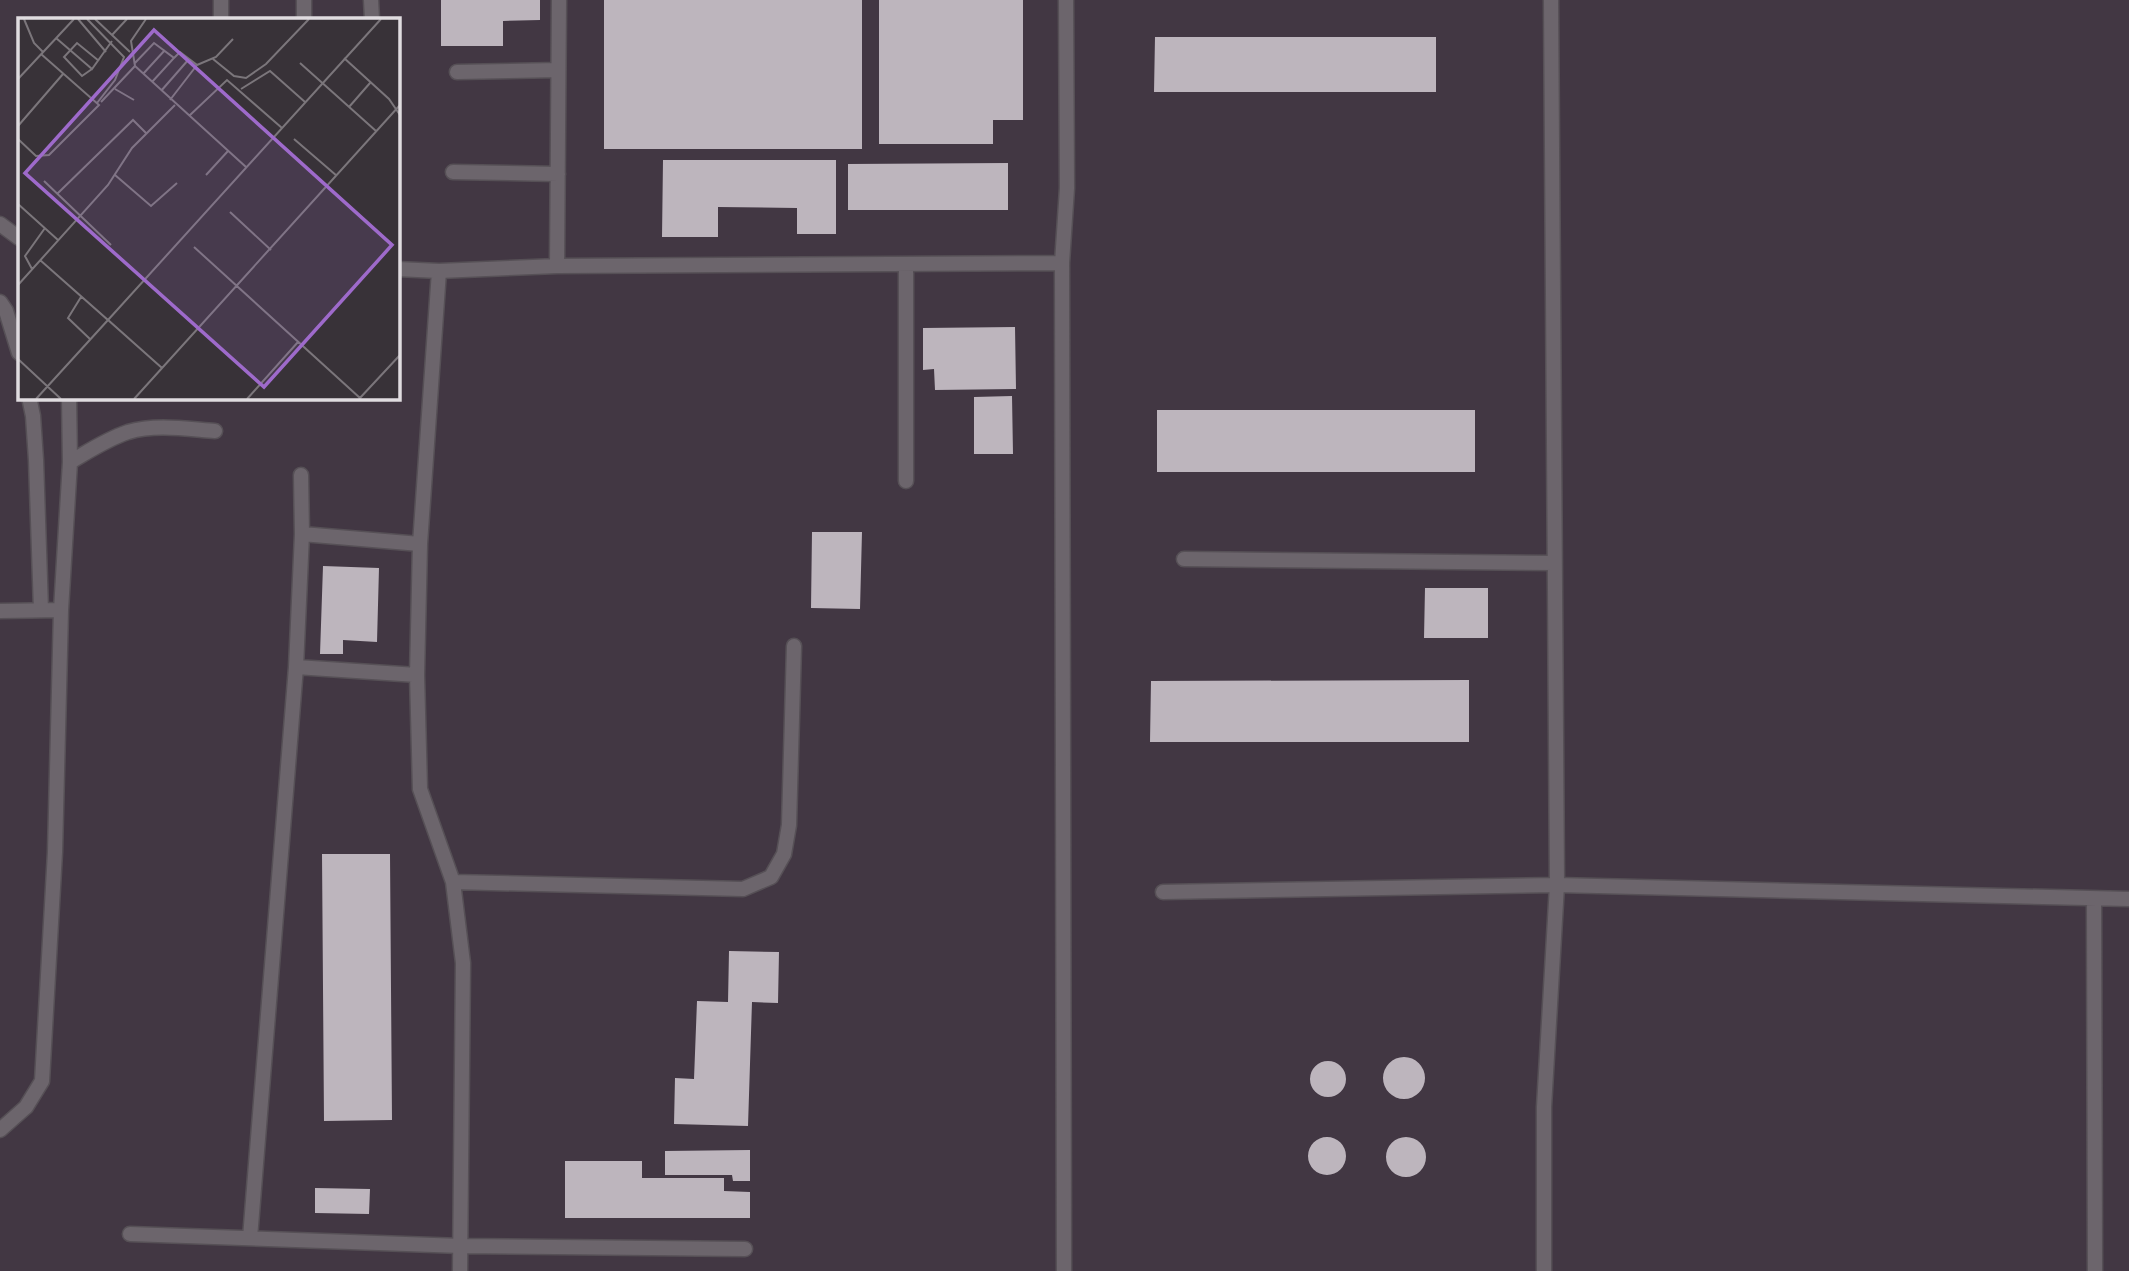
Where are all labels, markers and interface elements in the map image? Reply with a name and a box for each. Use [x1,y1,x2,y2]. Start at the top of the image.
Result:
inset map [18,18,399,399]

